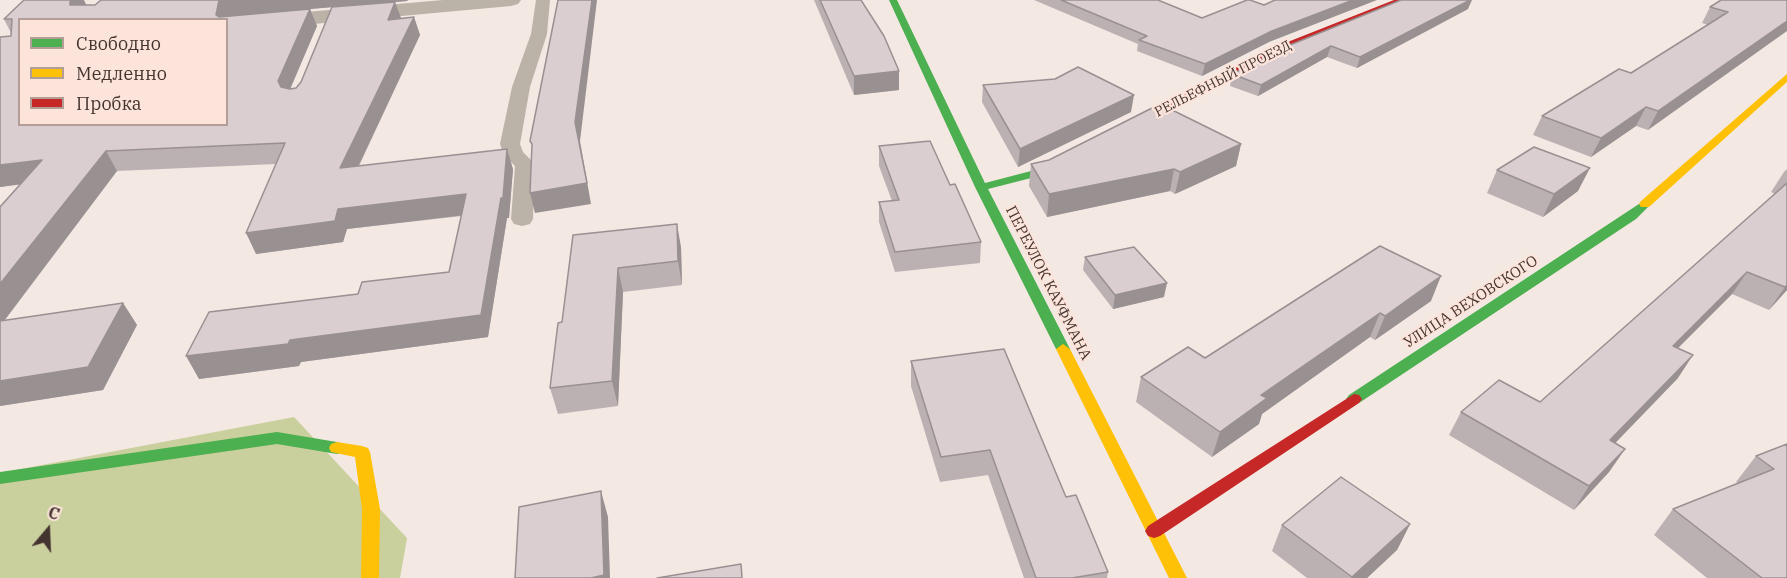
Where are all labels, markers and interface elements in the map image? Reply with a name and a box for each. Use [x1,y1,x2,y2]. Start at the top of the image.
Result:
legend [18,18,228,126]
text: Свободно [76,32,161,55]
street label: РЕЛЬЕФНЫЙ ПРОЕЗД [1152,37,1294,121]
text: Медленно [76,62,167,85]
text: Пробка [76,92,142,115]
street label: ПЕРЕУЛОК КАУФМАНА [1001,203,1095,363]
street label: УЛИЦА ВЕХОВСКОГО [1401,252,1541,352]
north arrow [18,500,78,560]
text: С [46,502,62,524]

